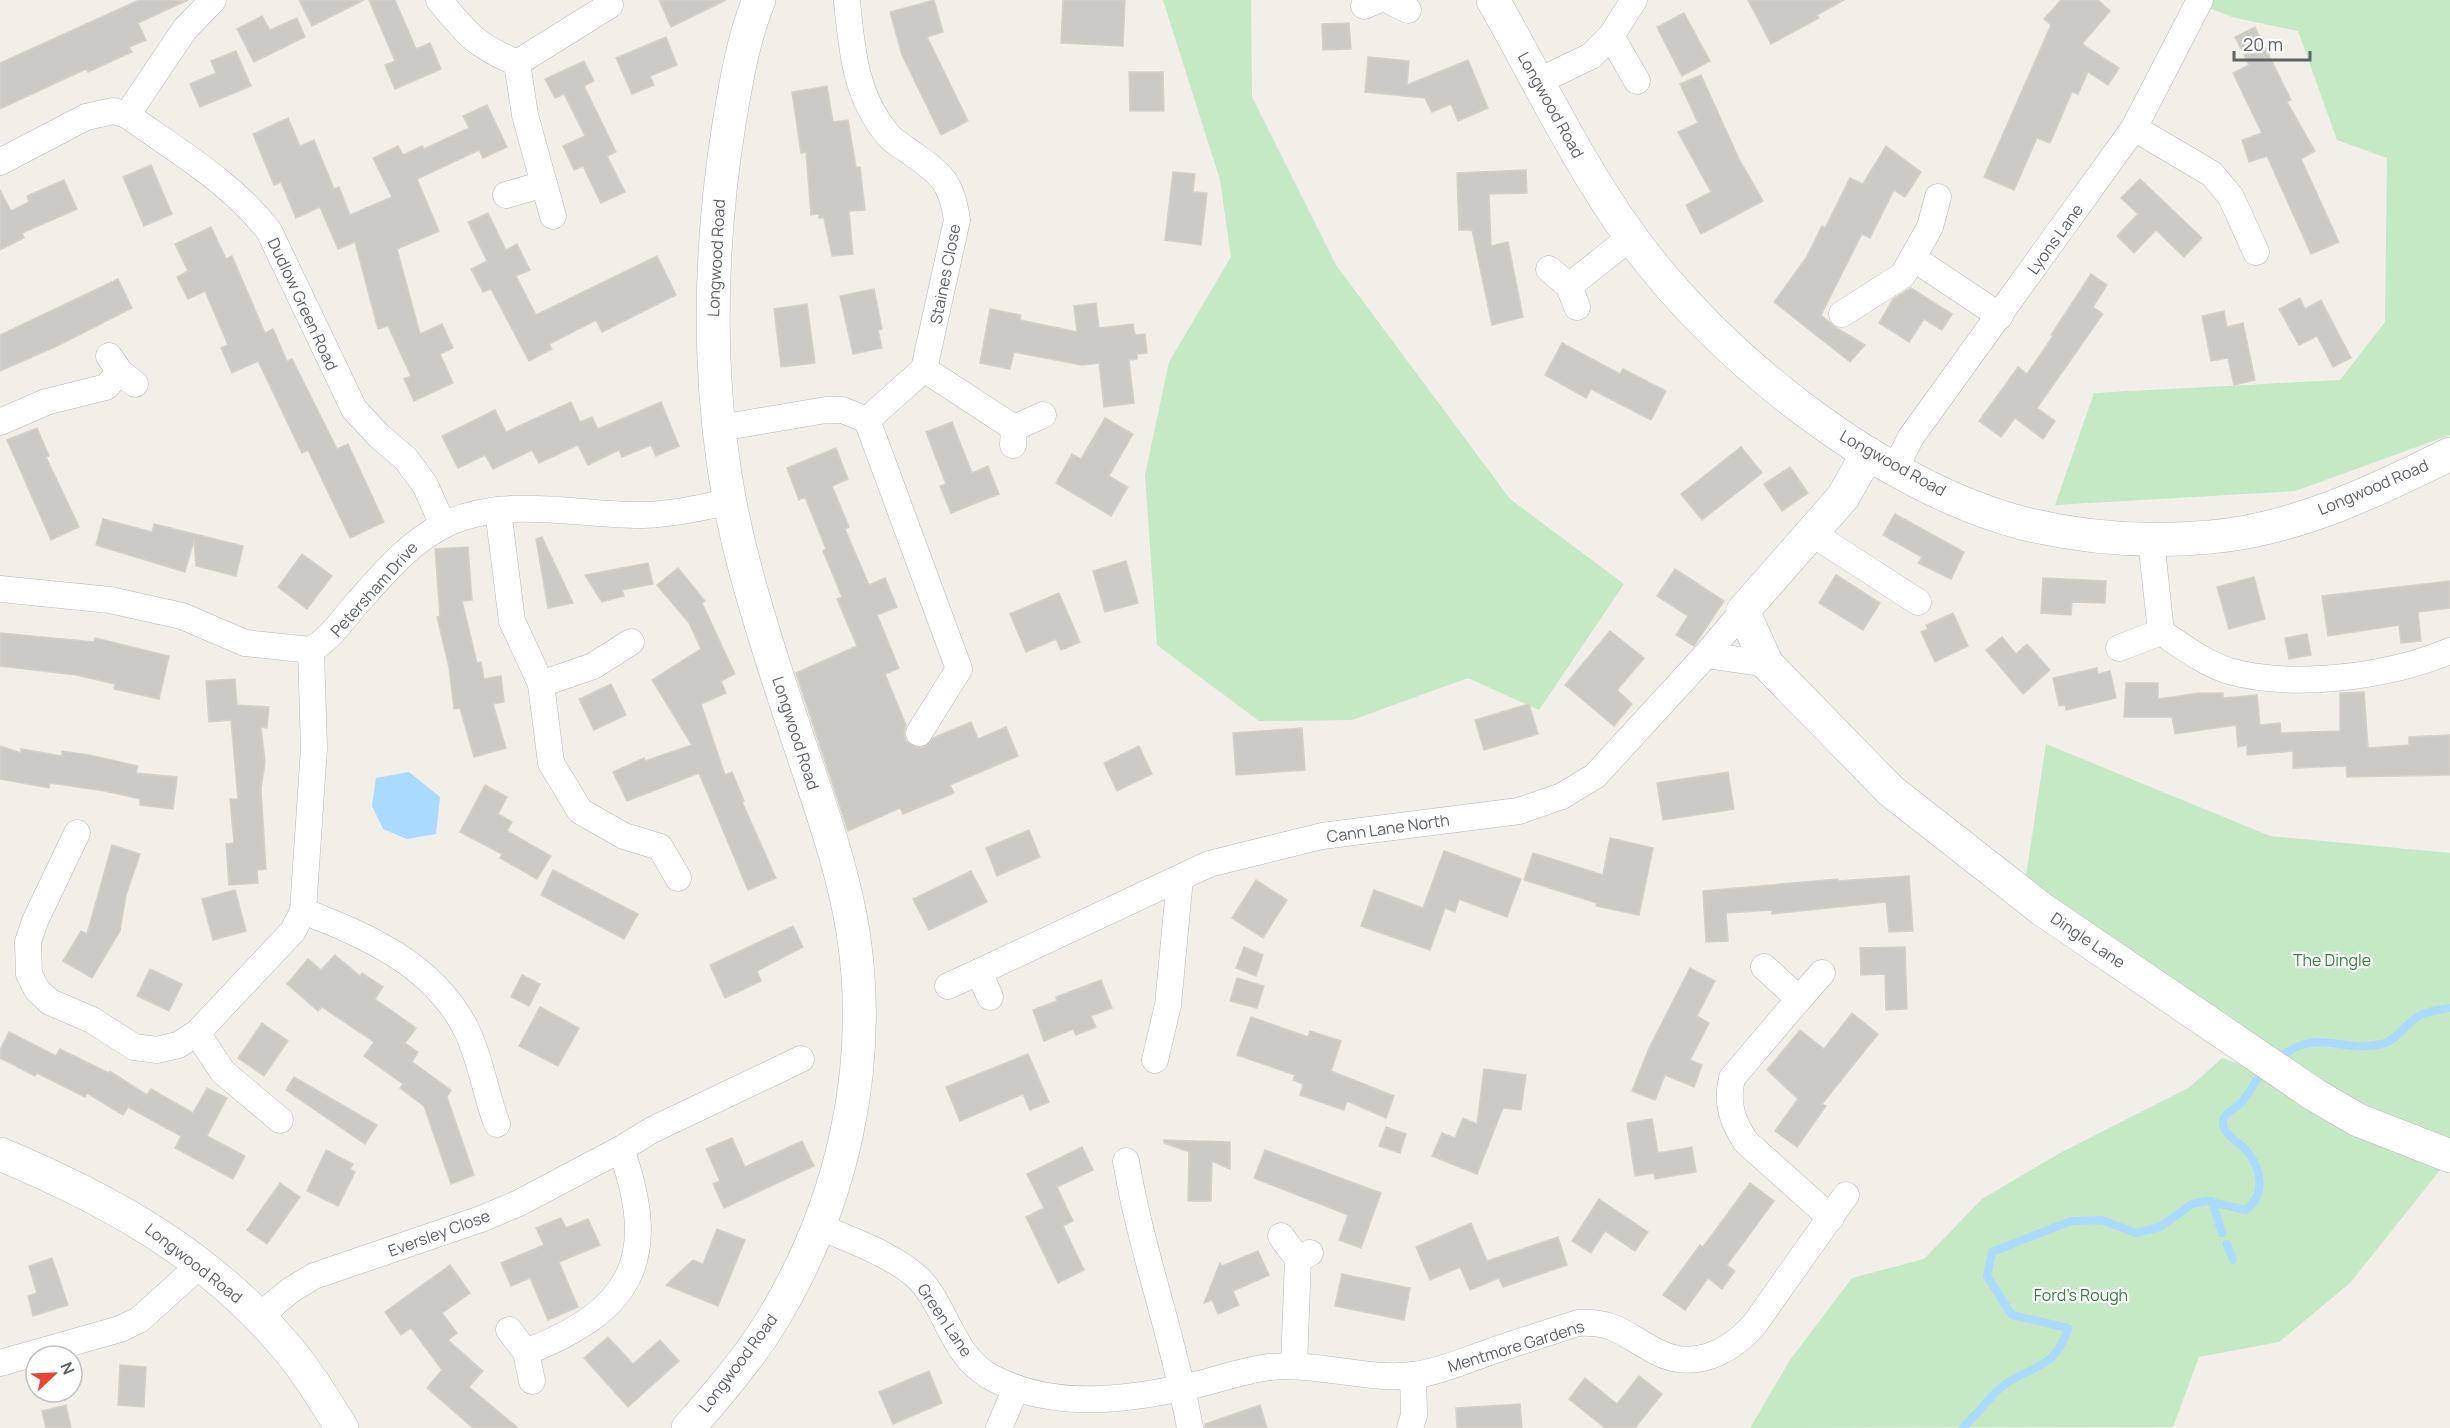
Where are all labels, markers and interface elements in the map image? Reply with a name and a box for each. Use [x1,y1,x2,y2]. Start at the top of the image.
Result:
scale bar [2234,24,2310,62]
text: 20 m [2243,32,2283,56]
street label: Longwood Road [1513,48,1589,162]
street label: Longwood Road [702,198,730,318]
street label: Lyons Lane [2022,199,2088,279]
street label: Staines Close [925,222,965,326]
street label: Dudlow Green Road [263,234,343,374]
street label: Longwood Road [1836,425,1950,501]
street label: Longwood Road [2314,454,2432,520]
street label: Petersham Drive [325,537,423,641]
street label: Longwood Road [767,673,825,793]
street label: Cann Lane North [1325,808,1451,848]
street label: Dingle Lane [2046,907,2130,973]
park label: The Dingle [2293,949,2371,971]
street label: Eversley Close [385,1204,493,1262]
street label: Longwood Road [141,1218,247,1308]
street label: Green Lane [912,1279,978,1361]
park label: Ford's Rough [2034,1284,2128,1306]
street label: Longwood Road [694,1309,782,1417]
street label: Mentmore Gardens [1445,1315,1587,1377]
north arrow [24,1344,84,1404]
text: N [55,1359,80,1378]

